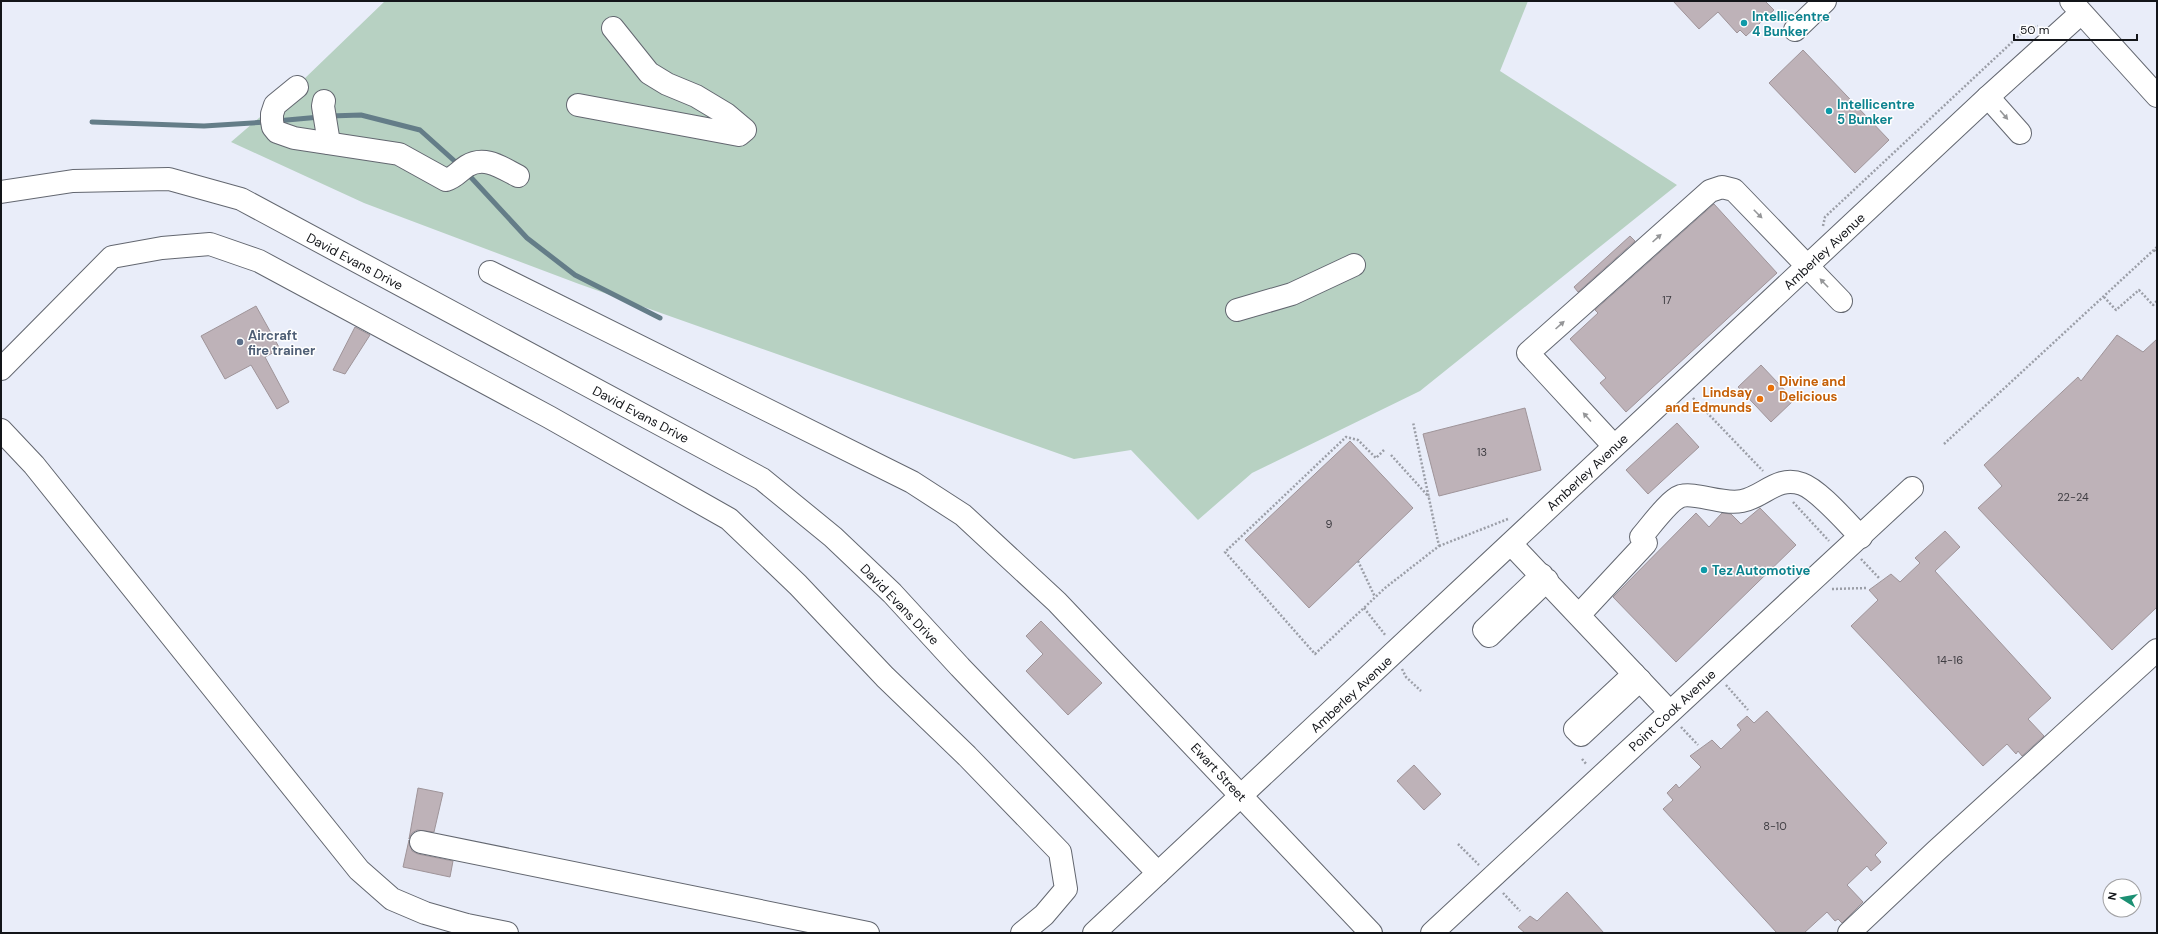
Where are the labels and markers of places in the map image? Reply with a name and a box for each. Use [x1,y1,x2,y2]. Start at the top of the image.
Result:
place label: Intellicentre 4 Bunker [1752,8,1830,40]
marker: Intellicentre 4 Bunker [1739,18,1749,28]
place label: Intellicentre 5 Bunker [1837,96,1915,128]
marker: Intellicentre 5 Bunker [1824,106,1834,116]
place label: Aircraft fire trainer [248,327,316,359]
marker: Aircraft fire trainer [235,337,245,347]
place label: Divine and Delicious [1779,373,1846,405]
marker: Divine and Delicious [1766,383,1776,393]
place label: Lindsay and Edmunds [1665,384,1752,416]
marker: Lindsay and Edmunds [1755,394,1765,404]
place label: Tez Automotive [1712,562,1810,579]
marker: Tez Automotive [1699,565,1709,575]

